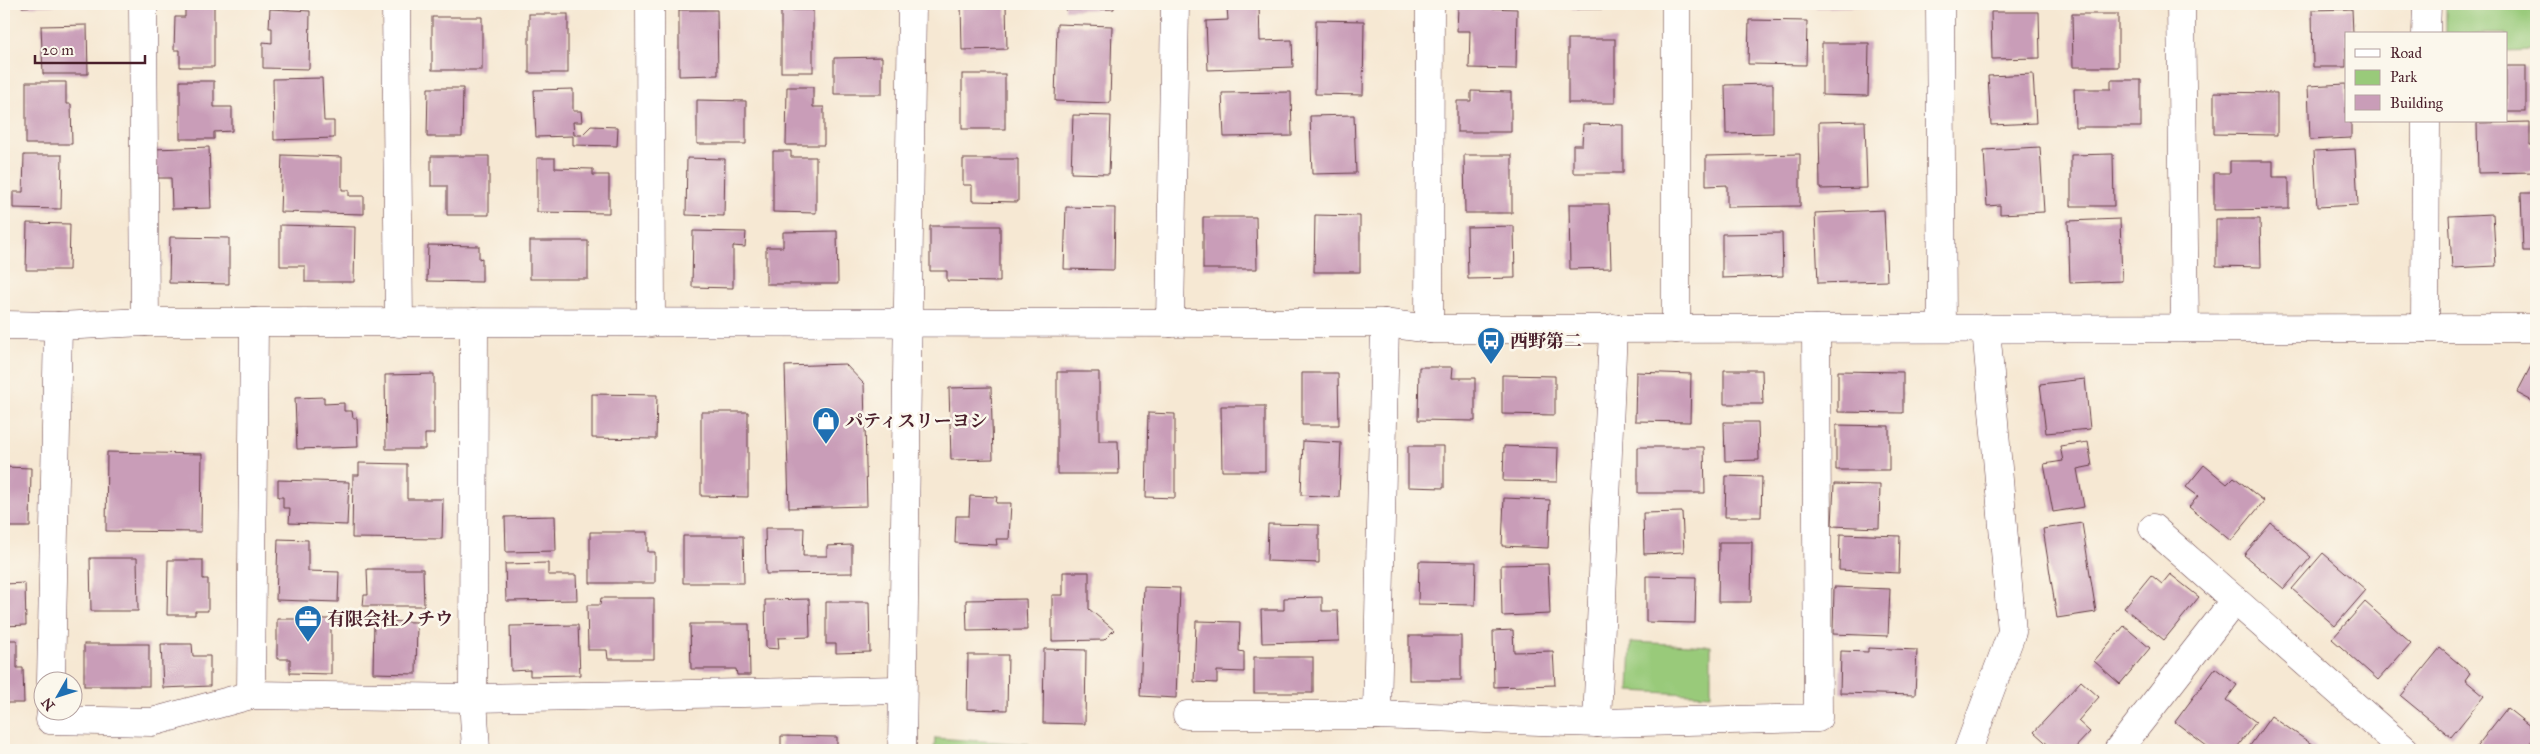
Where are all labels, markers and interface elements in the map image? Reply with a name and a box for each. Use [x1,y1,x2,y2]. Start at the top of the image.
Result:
scale bar [35,32,145,64]
legend [2345,32,2508,122]
text: 20 m [42,41,74,59]
text: Road [2390,44,2422,62]
text: Park [2390,68,2417,86]
text: Building [2390,94,2444,112]
bus stop icon: 西野第二 [1476,326,1506,365]
place label: 西野第二 [1510,330,1582,352]
shop icon: パティスリーヨシ [811,406,841,445]
place label: パティスリーヨシ [845,410,988,432]
office icon: 有限会社ノチウ [293,604,323,643]
place label: 有限会社ノチウ [327,608,453,630]
north arrow [32,672,82,722]
text: N [38,694,59,714]

